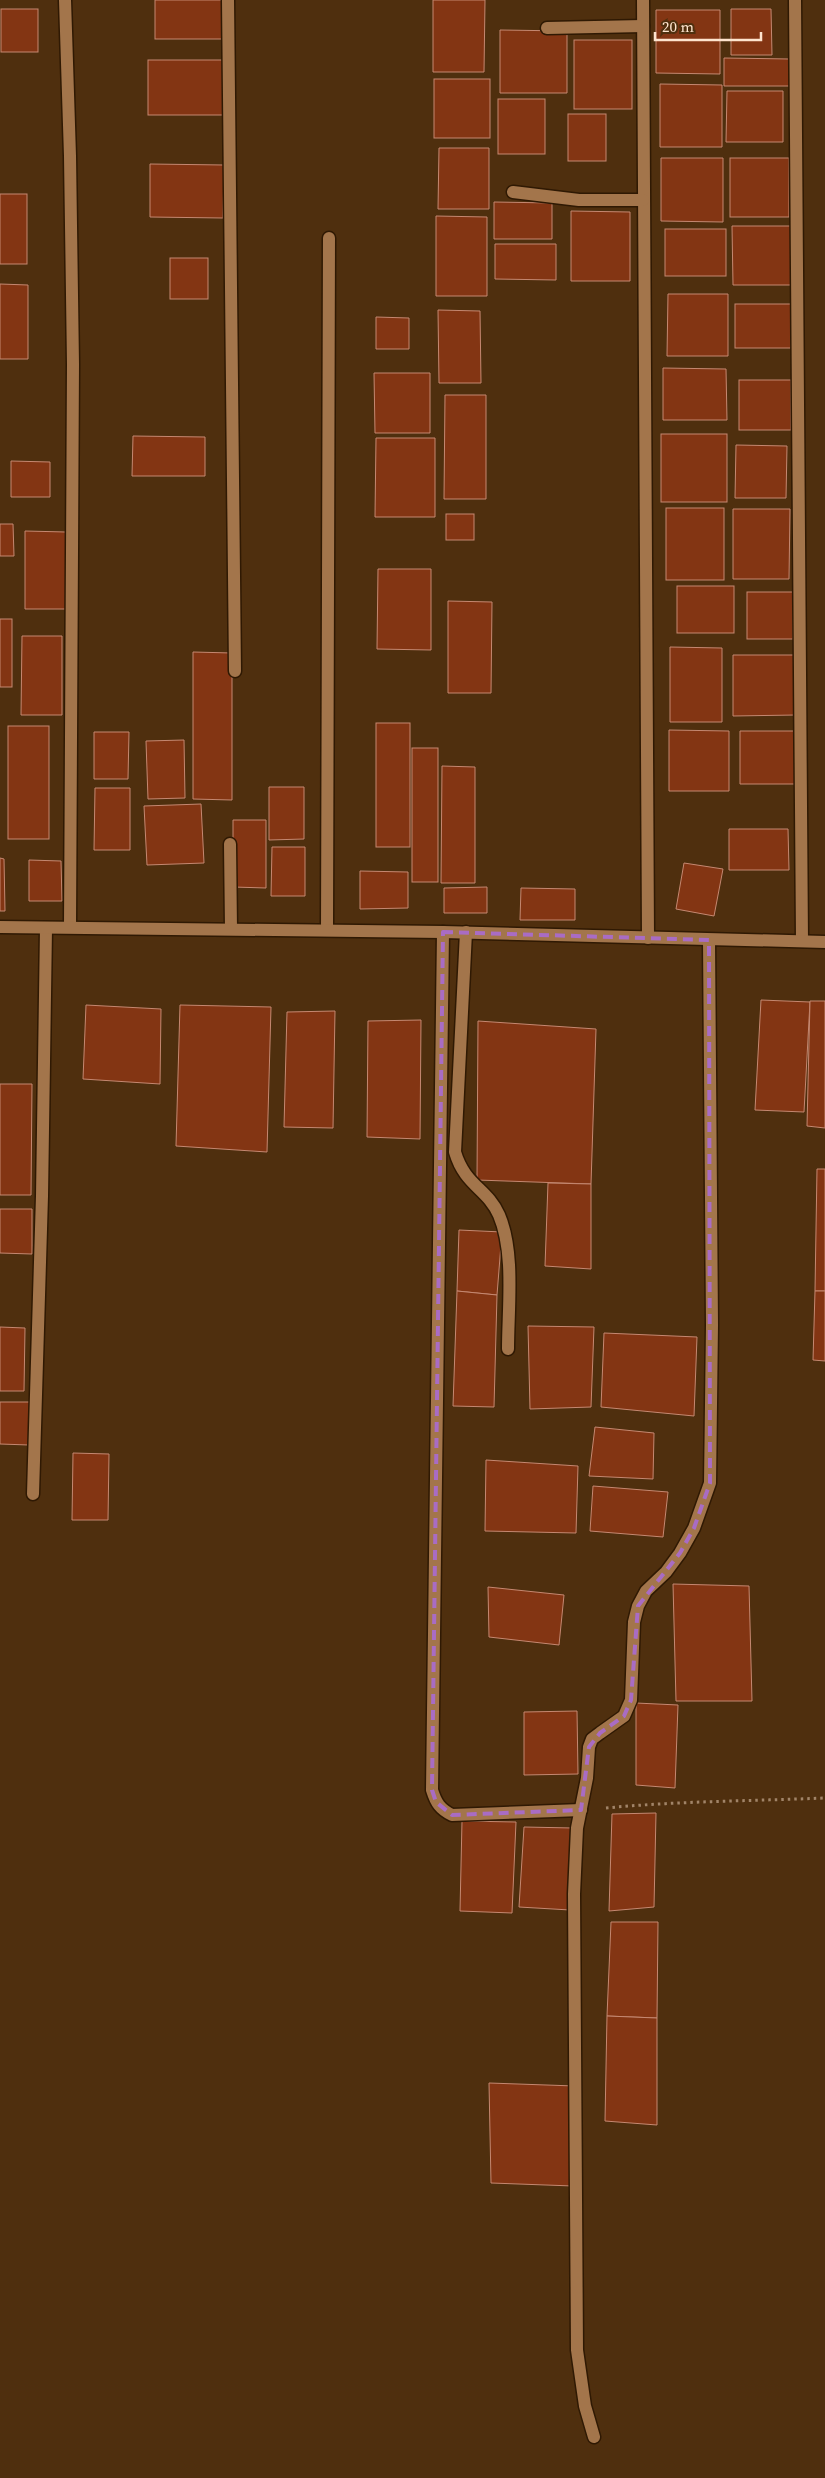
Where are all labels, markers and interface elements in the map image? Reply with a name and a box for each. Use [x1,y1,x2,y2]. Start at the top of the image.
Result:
scale bar [655,10,761,42]
text: 20 m [662,16,694,37]

